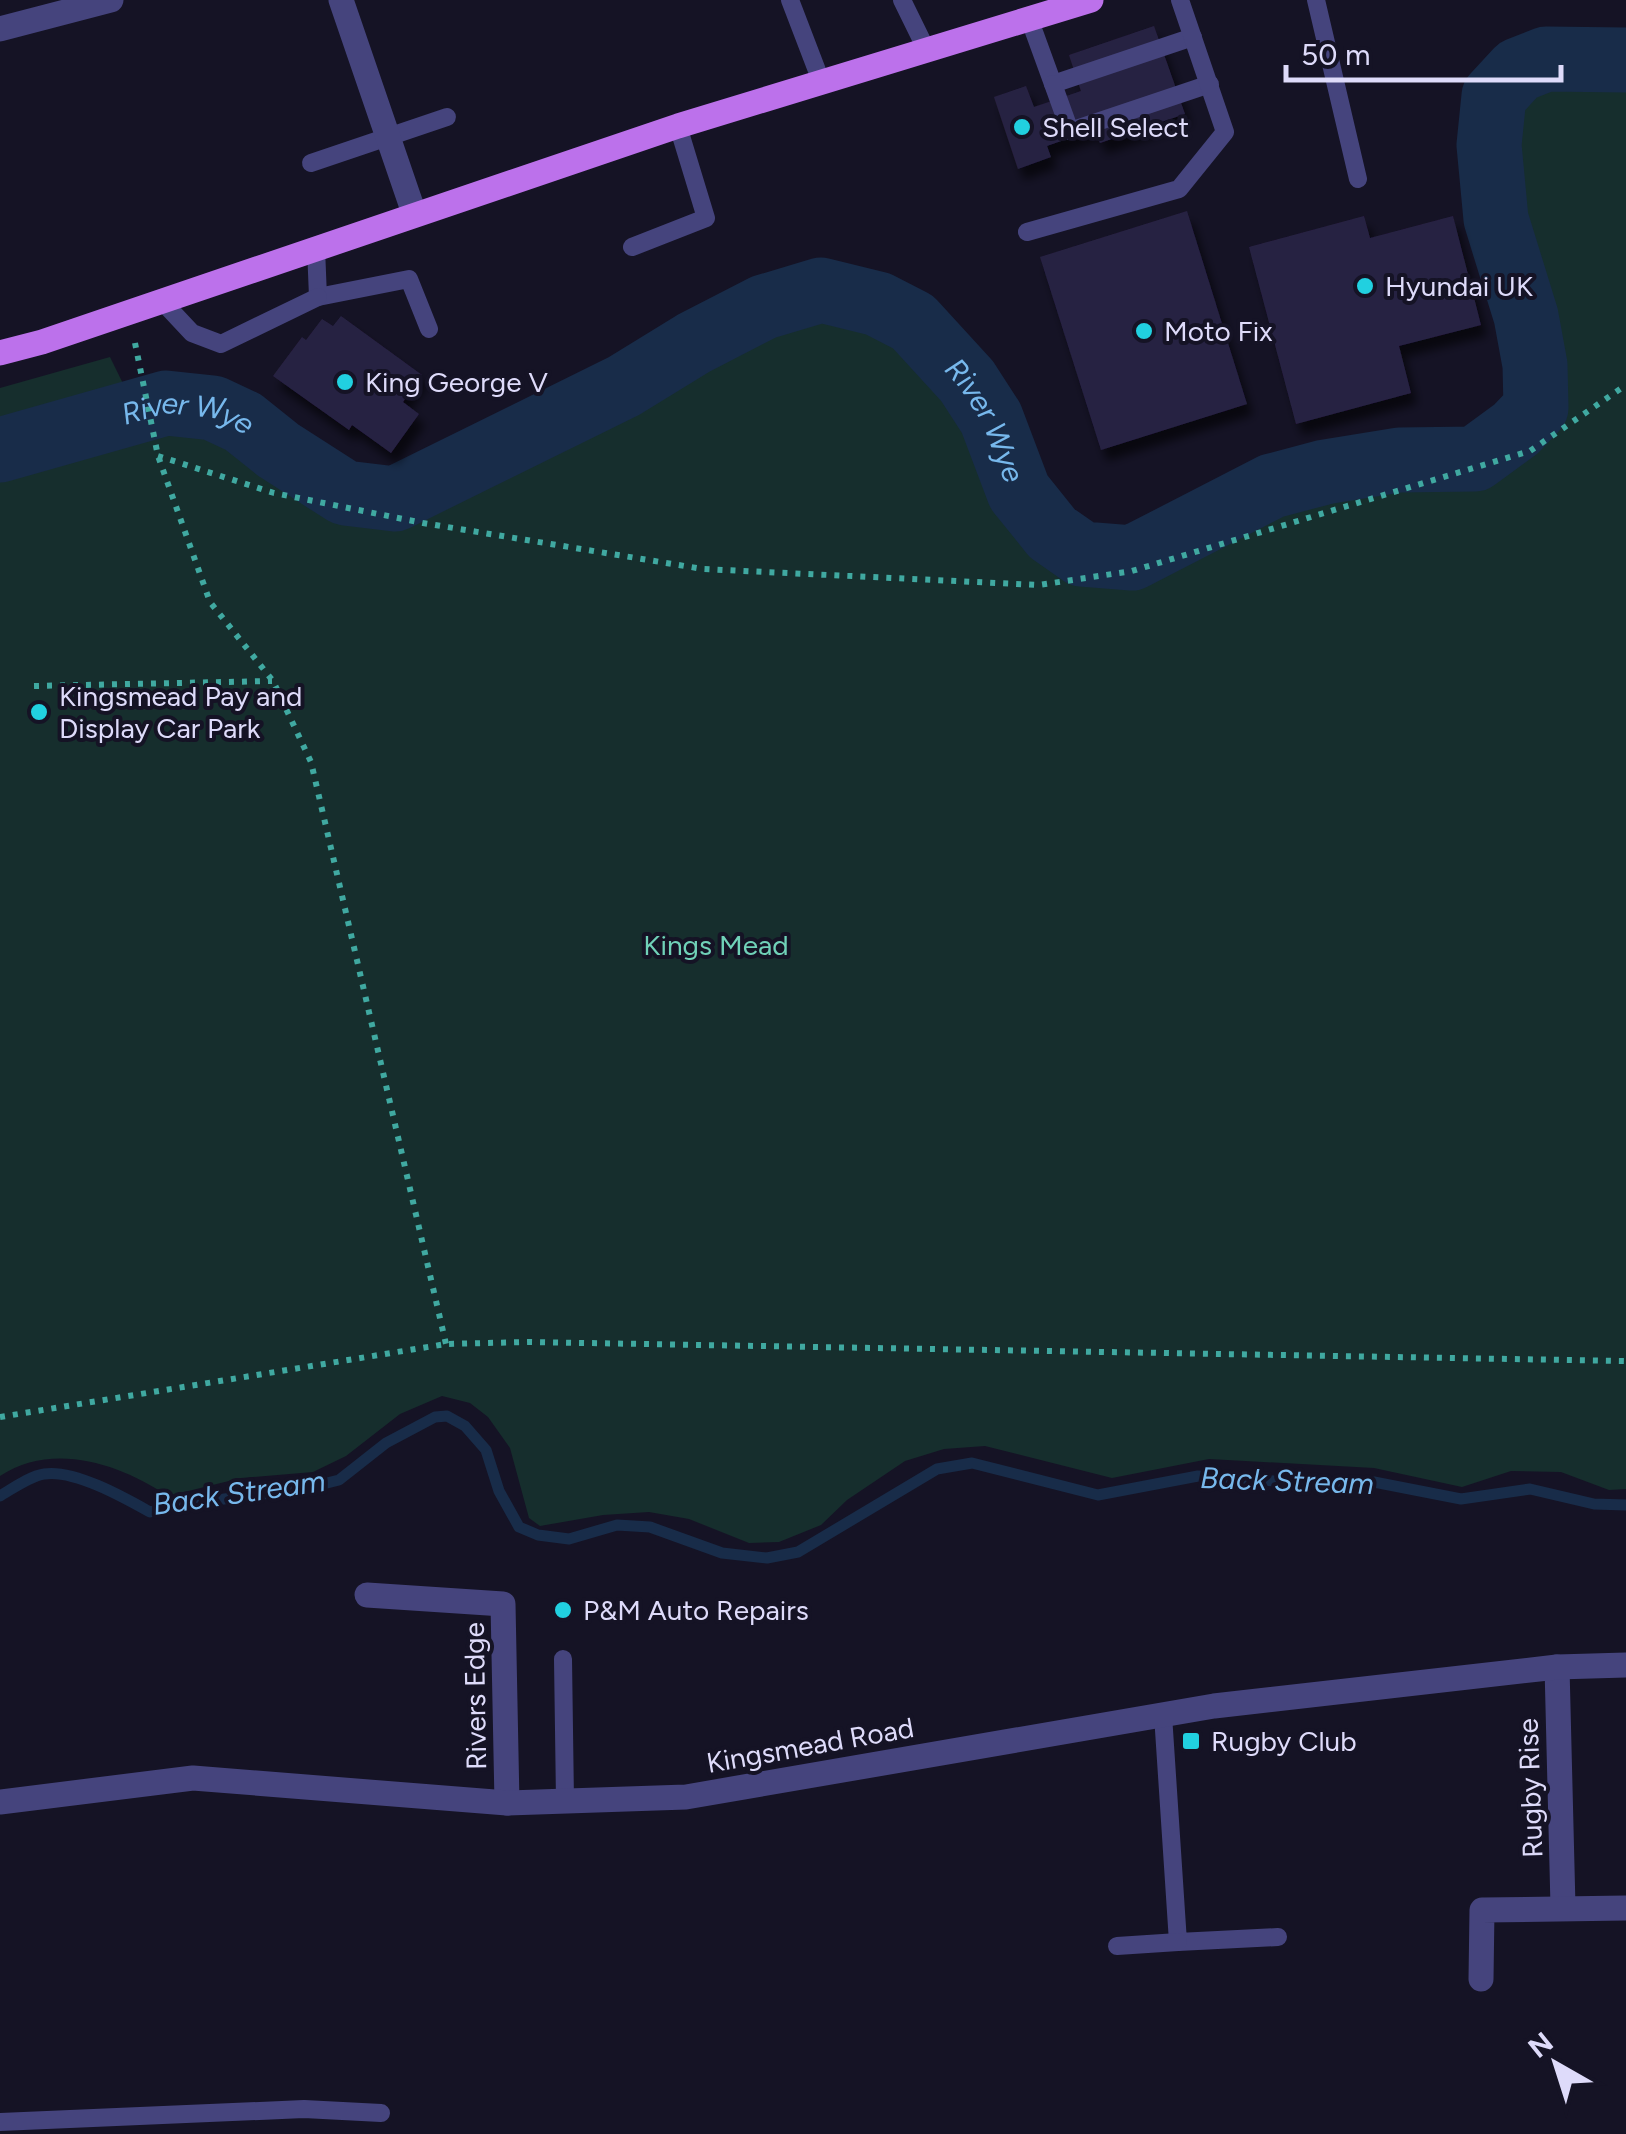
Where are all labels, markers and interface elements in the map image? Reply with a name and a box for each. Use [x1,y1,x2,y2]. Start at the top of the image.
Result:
scale bar [1286,20,1561,82]
text: 50 m [1301,36,1370,73]
place label: Shell Select [1042,110,1189,144]
marker: Shell Select [1011,116,1033,138]
place label: Hyundai UK [1385,269,1533,303]
marker: Hyundai UK [1354,275,1376,297]
place label: Moto Fix [1164,314,1273,348]
marker: Moto Fix [1133,320,1155,342]
water label: River Wye [937,350,1033,487]
place label: King George V [365,365,548,399]
marker: King George V [334,371,356,393]
water label: River Wye [117,384,263,442]
place label: Kingsmead Pay and Display Car Park [59,679,302,745]
marker: Kingsmead Pay and Display Car Park [28,701,50,723]
park label: Kings Mead [643,928,789,962]
water label: Back Stream [1199,1459,1375,1502]
water label: Back Stream [150,1462,328,1523]
place label: P&M Auto Repairs [583,1593,809,1627]
marker: P&M Auto Repairs [552,1599,574,1621]
street label: Rivers Edge [457,1622,493,1770]
street label: Kingsmead Road [704,1710,916,1780]
street label: Rugby Rise [1511,1718,1549,1858]
place label: Rugby Club [1211,1724,1357,1758]
marker: Rugby Club [1180,1730,1202,1752]
north arrow [1506,2014,1606,2114]
text: N [1521,2025,1559,2065]

